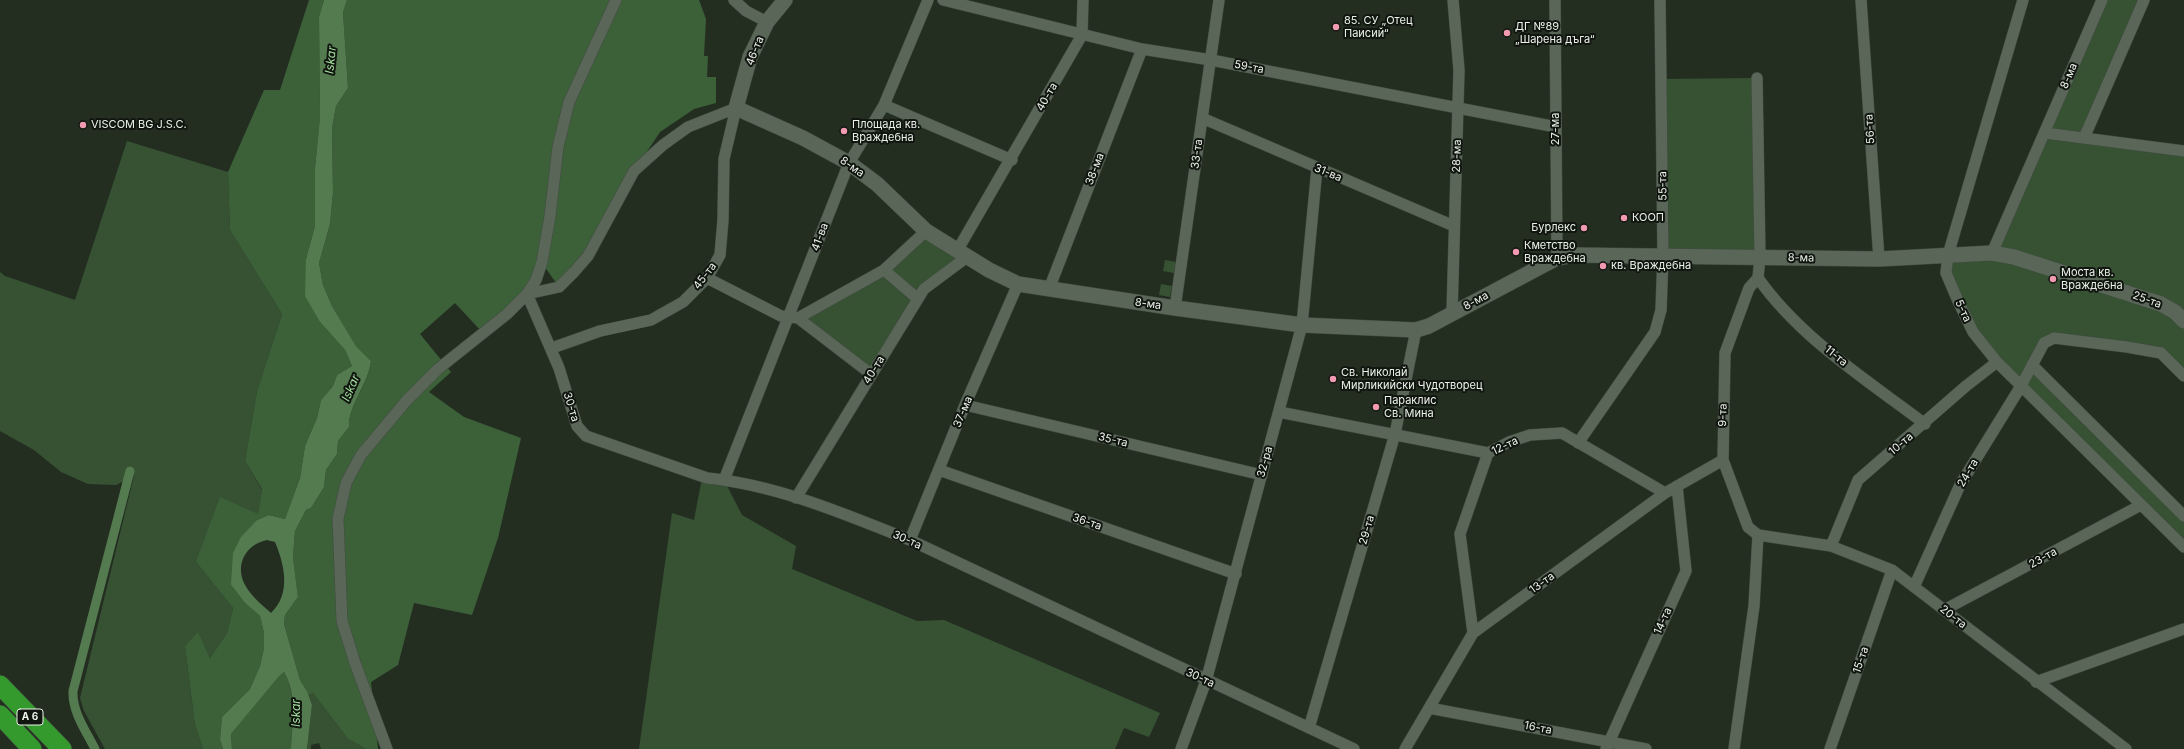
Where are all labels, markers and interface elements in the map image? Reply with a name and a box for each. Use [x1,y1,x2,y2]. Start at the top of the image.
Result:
place label: 85. СУ „Отец Паисий“ [1344,14,1412,40]
place label: ДГ №89 „Шарена дъга“ [1515,20,1595,46]
marker: 85. СУ „Отец Паисий“ [1331,22,1341,32]
marker: ДГ №89 „Шарена дъга“ [1502,28,1512,38]
street label: 46-та [743,34,767,68]
water label: Iskar [322,45,340,75]
street label: 59-та [1233,58,1265,76]
street label: 8-ма [2058,61,2080,91]
street label: 40-та [1034,81,1060,113]
street label: 27-ма [1549,113,1563,145]
street label: 56-та [1862,114,1878,144]
place label: VISCOM BG J.S.C. [91,118,187,132]
place label: Площада кв. Враждебна [852,118,920,144]
marker: VISCOM BG J.S.C. [78,120,88,130]
marker: Площада кв. Враждебна [839,126,849,136]
street label: 33-та [1188,138,1206,170]
street label: 28-ма [1450,139,1464,173]
street label: 38-ма [1083,151,1107,187]
street label: 8-ма [837,154,867,180]
street label: 31-ва [1312,161,1344,185]
street label: 55-та [1656,171,1670,201]
place label: КООП [1632,211,1664,225]
marker: КООП [1619,213,1629,223]
street label: 41-ва [809,221,831,253]
place label: Бурлекс [1531,221,1576,235]
marker: Бурлекс [1579,223,1589,233]
place label: Кметство Враждебна [1524,239,1586,265]
marker: Кметство Враждебна [1511,247,1521,257]
street label: 8-ма [1788,251,1814,265]
place label: кв. Враждебна [1611,259,1691,273]
street label: 45-та [691,260,719,292]
marker: кв. Враждебна [1598,261,1608,271]
place label: Моста кв. Враждебна [2061,266,2123,292]
marker: Моста кв. Враждебна [2048,274,2058,284]
street label: 8-ма [1461,289,1491,313]
street label: 25-та [2131,289,2163,311]
street label: 8-ма [1134,296,1162,312]
street label: 5-та [1952,298,1974,324]
street label: 11-та [1822,343,1850,369]
street label: 40-та [860,354,888,386]
place label: Св. Николай Мирликийски Чудотворец [1341,366,1483,392]
water label: Iskar [339,372,363,404]
marker: Св. Николай Мирликийски Чудотворец [1328,374,1338,384]
street label: 30-та [560,391,582,423]
street label: 37-ма [951,394,975,430]
place label: Параклис Св. Мина [1384,394,1436,420]
marker: Параклис Св. Мина [1371,402,1381,412]
street label: 9-та [1716,403,1730,427]
street label: 35-та [1097,430,1129,450]
street label: 10-та [1886,430,1916,458]
street label: 12-та [1490,434,1520,458]
street label: 32-ра [1255,445,1275,479]
street label: 24-та [1955,457,1981,489]
street label: 36-та [1071,511,1103,533]
street label: 29-та [1357,514,1377,546]
street label: 30-та [891,528,923,552]
street label: 23-та [2027,545,2059,571]
street label: 13-та [1527,570,1557,596]
street label: 20-та [1937,603,1969,631]
street label: 14-та [1651,606,1675,636]
street label: 15-та [1850,645,1872,675]
street label: 30-та [1184,666,1216,690]
water label: Iskar [289,699,303,727]
road number: A 6 [17,709,43,725]
street label: 16-та [1523,719,1553,737]

